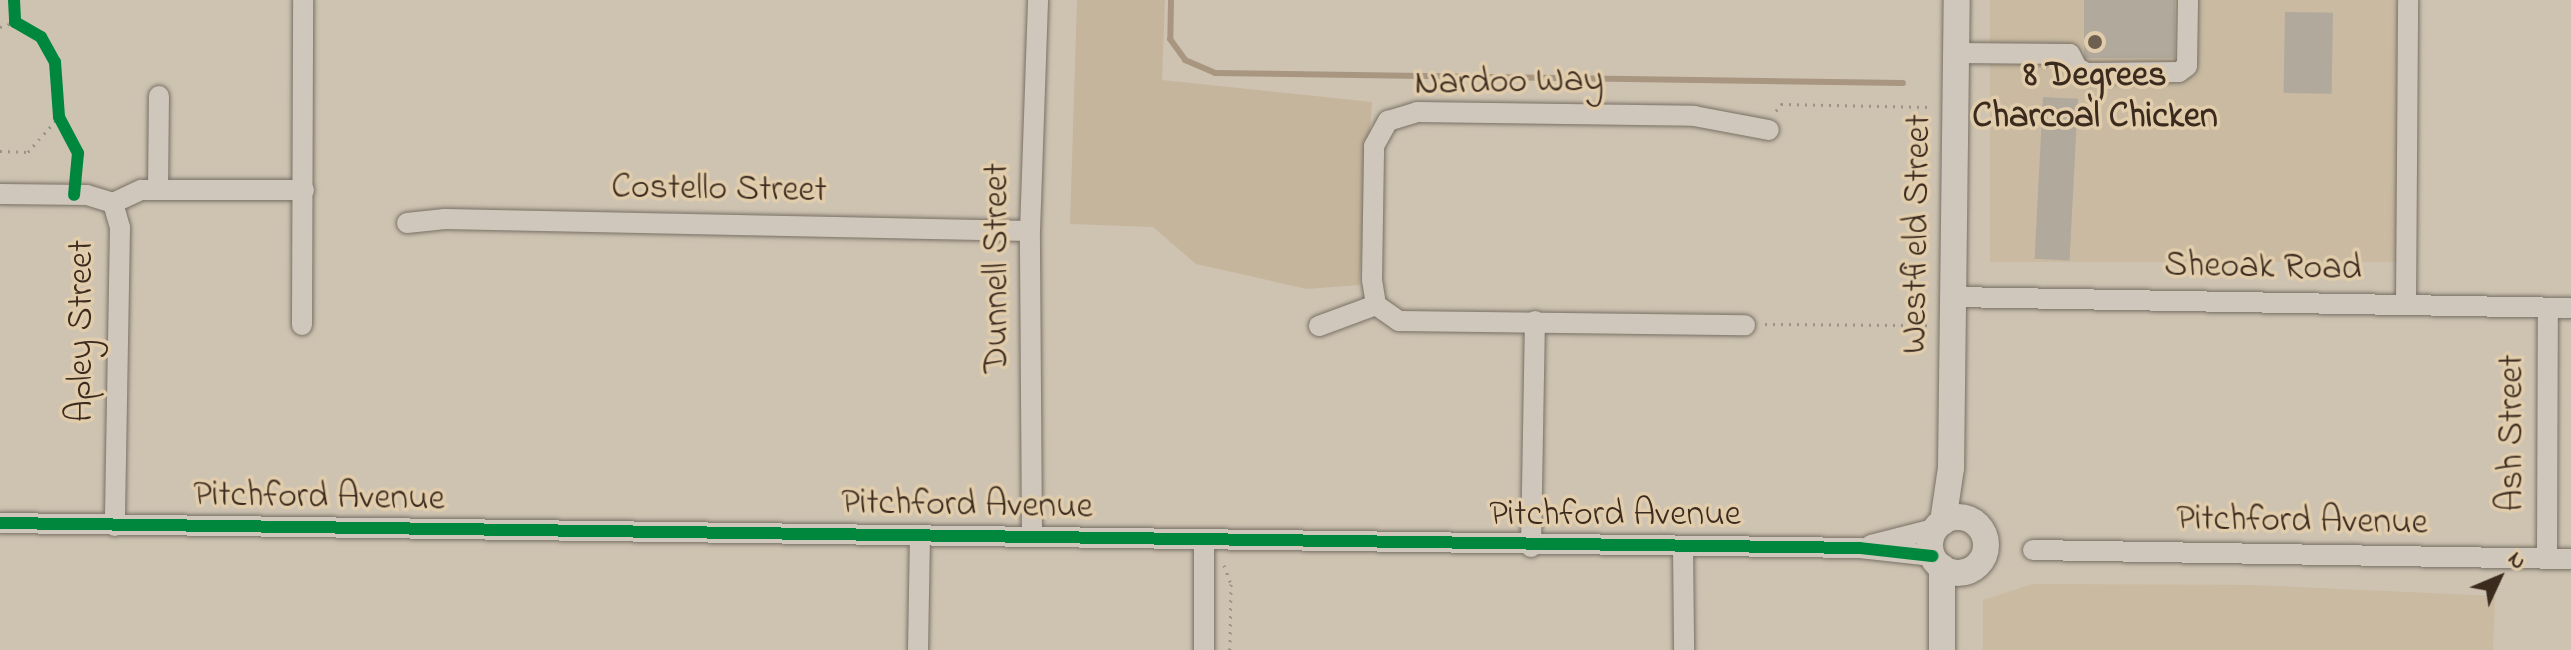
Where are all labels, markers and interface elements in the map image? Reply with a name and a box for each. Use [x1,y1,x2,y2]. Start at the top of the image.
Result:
marker: 8 Degrees Charcoal Chicken [2086,33,2104,51]
place label: 8 Degrees Charcoal Chicken [1972,54,2218,139]
street label: Nardoo Way [1414,60,1604,106]
street label: Westfield Street [1894,114,1942,354]
street label: Dunnell Street [976,163,1020,373]
street label: Costello Street [611,167,827,213]
street label: Apley Street [61,240,105,422]
street label: Sheoak Road [2164,245,2362,291]
street label: Ash Street [2491,354,2535,512]
street label: Pitchford Avenue [193,474,445,522]
street label: Pitchford Avenue [841,482,1093,530]
street label: Pitchford Avenue [1489,494,1741,538]
street label: Pitchford Avenue [2176,498,2428,546]
north arrow [2459,538,2539,618]
text: N [2500,545,2533,578]

